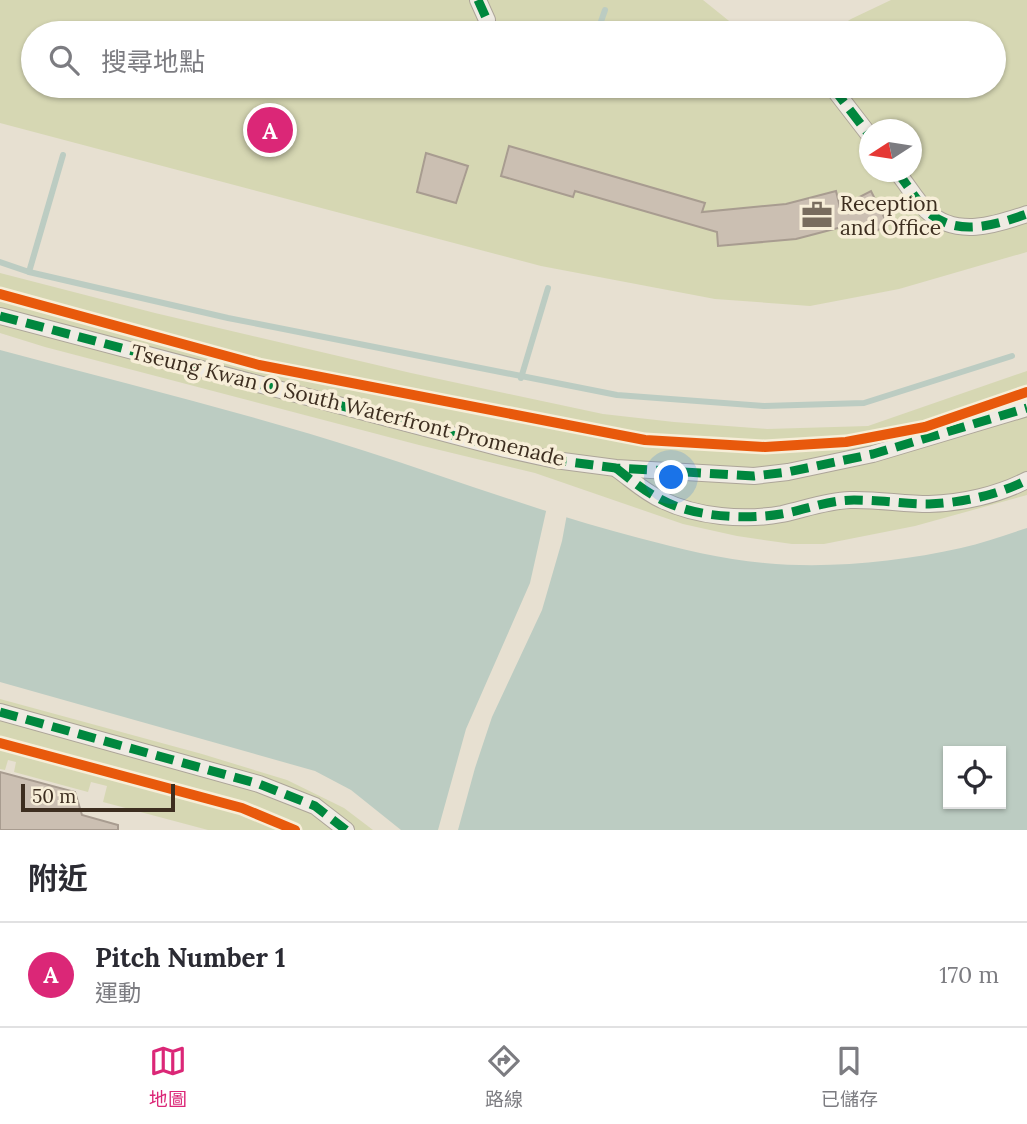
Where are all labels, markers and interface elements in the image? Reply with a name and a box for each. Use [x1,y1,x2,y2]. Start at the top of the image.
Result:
search box [21,21,1006,98]
icon: search [45,41,83,79]
text: 搜尋地點 [101,45,205,78]
pin: A [247,104,293,156]
north arrow [859,119,922,182]
place label: Reception and Office [840,190,941,241]
office icon: Reception and Office [800,198,834,232]
street label: Tseung Kwan O South Waterfront Promenade [128,338,568,472]
your location [654,460,688,494]
map controls [943,746,1006,809]
button: locate [943,746,1006,809]
scale bar [21,781,175,813]
text: 50 m [32,784,76,808]
text: 附近 [28,859,88,897]
text: Pitch Number 1 [95,941,285,974]
text: A [43,960,59,989]
text: 170 m [939,960,999,989]
text: 運動 [95,978,141,1007]
tab: 地圖 [149,1042,187,1111]
tab: 路線 [485,1042,523,1111]
tab: 已儲存 [821,1042,878,1111]

